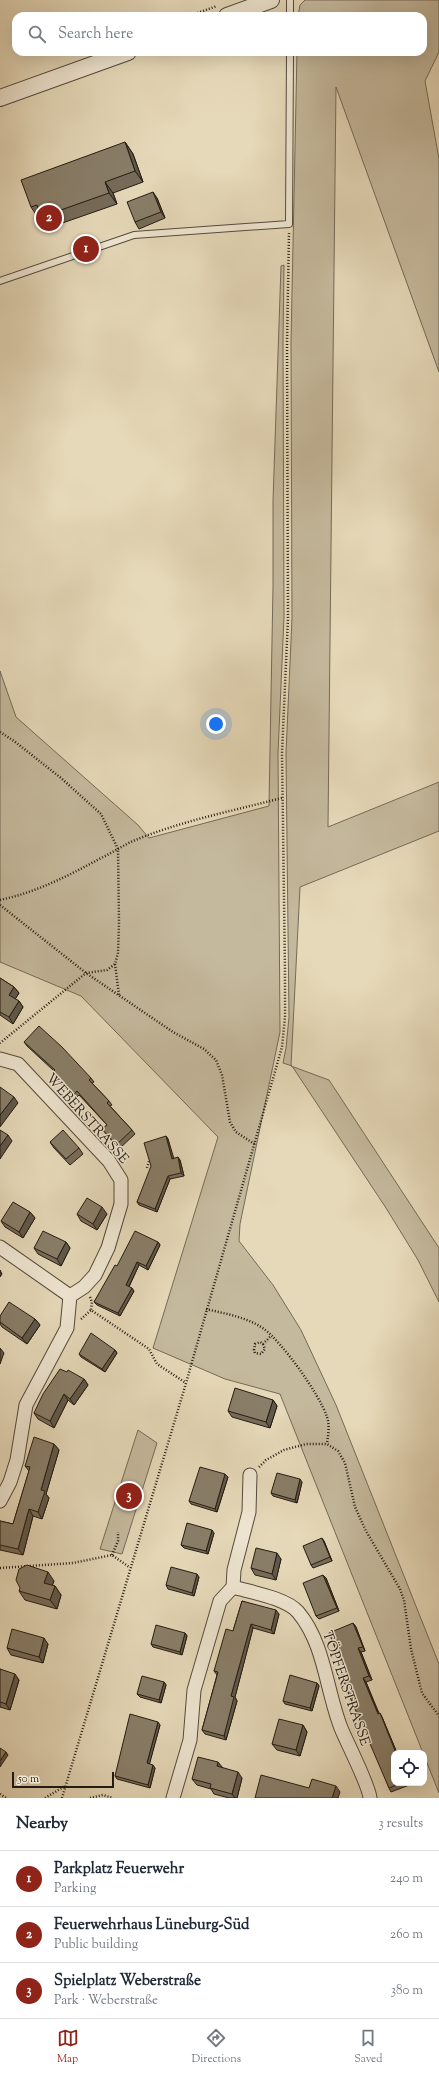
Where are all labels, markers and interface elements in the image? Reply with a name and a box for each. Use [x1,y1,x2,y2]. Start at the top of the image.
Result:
search box [12,12,427,56]
icon: search [26,23,48,45]
text: Search here [58,24,133,45]
pin: 2 [36,203,62,233]
pin: 1 [73,234,99,264]
your location [206,714,226,734]
street label: WEBERSTRASSE [40,1070,133,1169]
pin: 3 [116,1481,142,1511]
street label: TÖPFERSTRASSE [316,1628,375,1749]
map controls [391,1750,427,1786]
button: locate [391,1750,427,1786]
scale bar [12,1770,114,1789]
text: 50 m [18,1771,39,1787]
text: Nearby [16,1812,68,1836]
text: 3 results [378,1815,423,1833]
text: Parkplatz Feuerwehr [54,1859,184,1880]
text: 1 [27,1870,31,1888]
text: 240 m [390,1870,423,1888]
text: Parking [54,1880,96,1898]
text: Feuerwehrhaus Lüneburg-Süd [54,1915,250,1936]
text: 2 [26,1926,32,1944]
text: 260 m [390,1926,423,1944]
text: Public building [54,1936,138,1954]
text: Spielplatz Weberstraße [54,1971,201,1992]
text: 3 [26,1982,32,2000]
text: 380 m [391,1982,423,2000]
text: Park · Weberstraße [54,1992,158,2010]
tab: Map [57,2027,79,2067]
tab: Directions [192,2027,241,2067]
tab: Saved [354,2027,382,2067]

